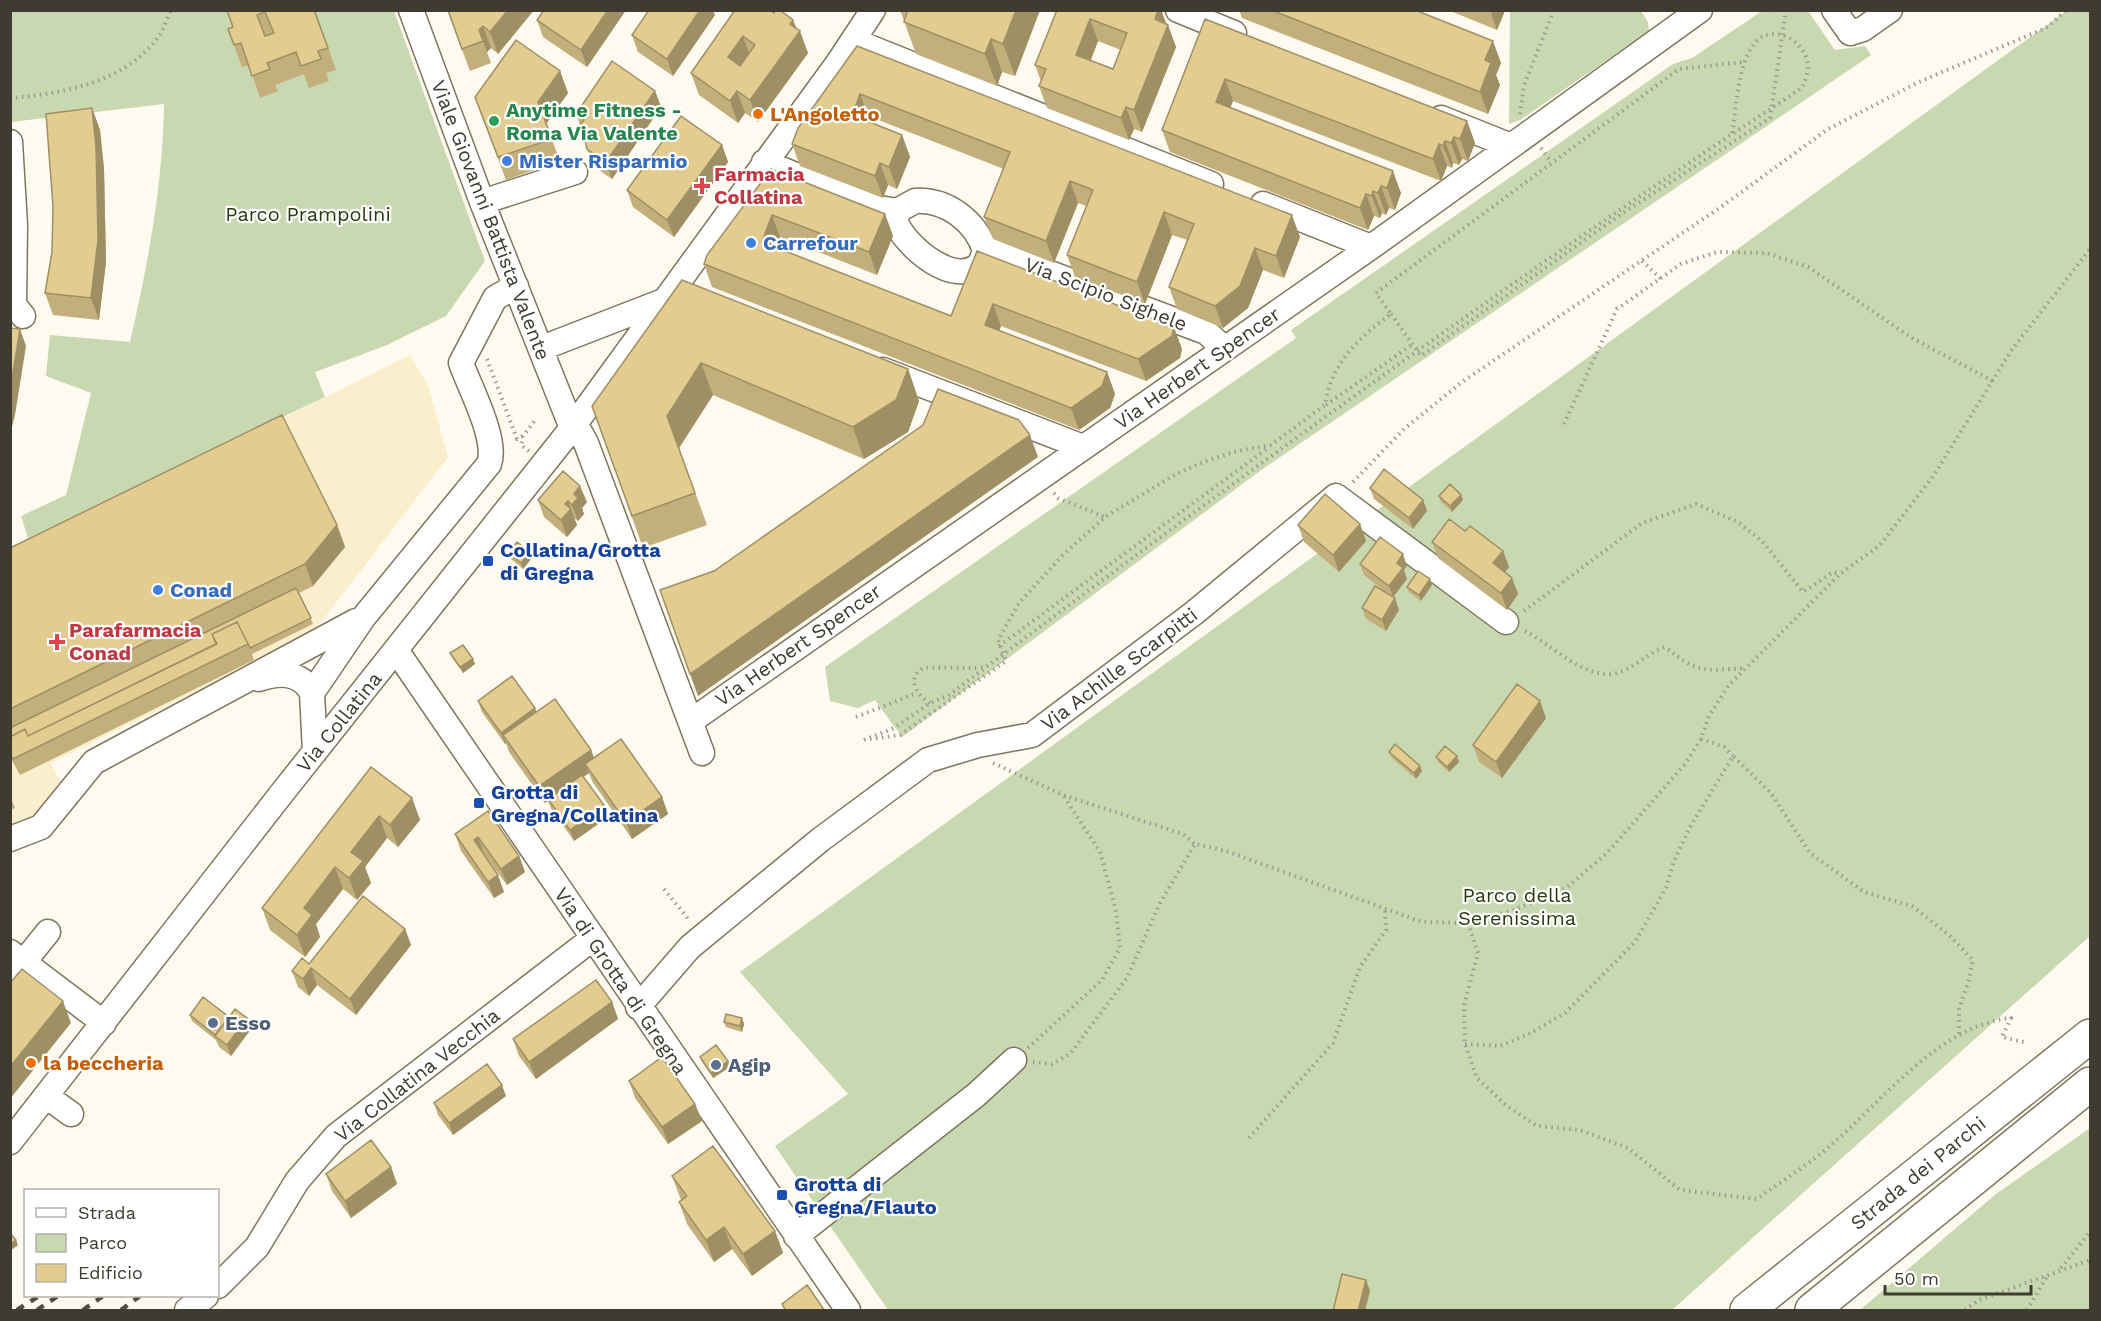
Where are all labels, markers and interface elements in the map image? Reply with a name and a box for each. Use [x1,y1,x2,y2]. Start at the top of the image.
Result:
street label: Viale Giovanni Battista Valente [426,77,556,363]
place label: Anytime Fitness - Roma Via Valente [506,98,682,145]
place label: L'Angoletto [770,102,880,126]
marker: L'Angoletto [751,107,765,121]
marker: Anytime Fitness - Roma Via Valente [487,114,501,128]
place label: Mister Risparmio [519,149,687,173]
marker: Mister Risparmio [500,154,514,168]
place label: Farmacia Collatina [714,162,805,209]
marker: Farmacia Collatina [695,179,709,193]
park label: Parco Prampolini [225,202,391,226]
place label: Carrefour [763,231,858,255]
marker: Carrefour [744,236,758,250]
street label: Via Scipio Sighele [1021,252,1191,336]
street label: Via Herbert Spencer [1109,302,1285,434]
place label: Collatina/Grotta di Gregna [500,538,661,585]
marker: Collatina/Grotta di Gregna [481,554,495,568]
place label: Conad [170,578,232,602]
street label: Via Herbert Spencer [710,579,886,711]
marker: Conad [151,583,165,597]
street label: Via Achille Scarpitti [1036,602,1202,736]
place label: Parafarmacia Conad [69,618,202,665]
marker: Parafarmacia Conad [50,635,64,649]
street label: Via Collatina [291,667,387,777]
place label: Grotta di Gregna/Collatina [491,780,659,827]
marker: Grotta di Gregna/Collatina [472,796,486,810]
street label: Via di Grotta di Gregna [549,883,693,1079]
park label: Parco della Serenissima [1458,883,1576,930]
street label: Via Collatina Vecchia [330,1003,504,1147]
place label: Esso [225,1011,271,1035]
marker: Esso [206,1016,220,1030]
place label: la beccheria [43,1051,164,1075]
place label: Agip [728,1053,771,1077]
marker: la beccheria [24,1056,38,1070]
marker: Agip [709,1058,723,1072]
street label: Strada dei Parchi [1846,1111,1990,1235]
place label: Grotta di Gregna/Flauto [794,1172,937,1219]
marker: Grotta di Gregna/Flauto [775,1188,789,1202]
legend [24,1189,219,1297]
text: Strada [78,1202,136,1223]
text: Parco [78,1232,127,1253]
scale bar [1885,1258,2030,1296]
text: Edificio [78,1262,143,1283]
text: 50 m [1894,1268,1939,1289]

